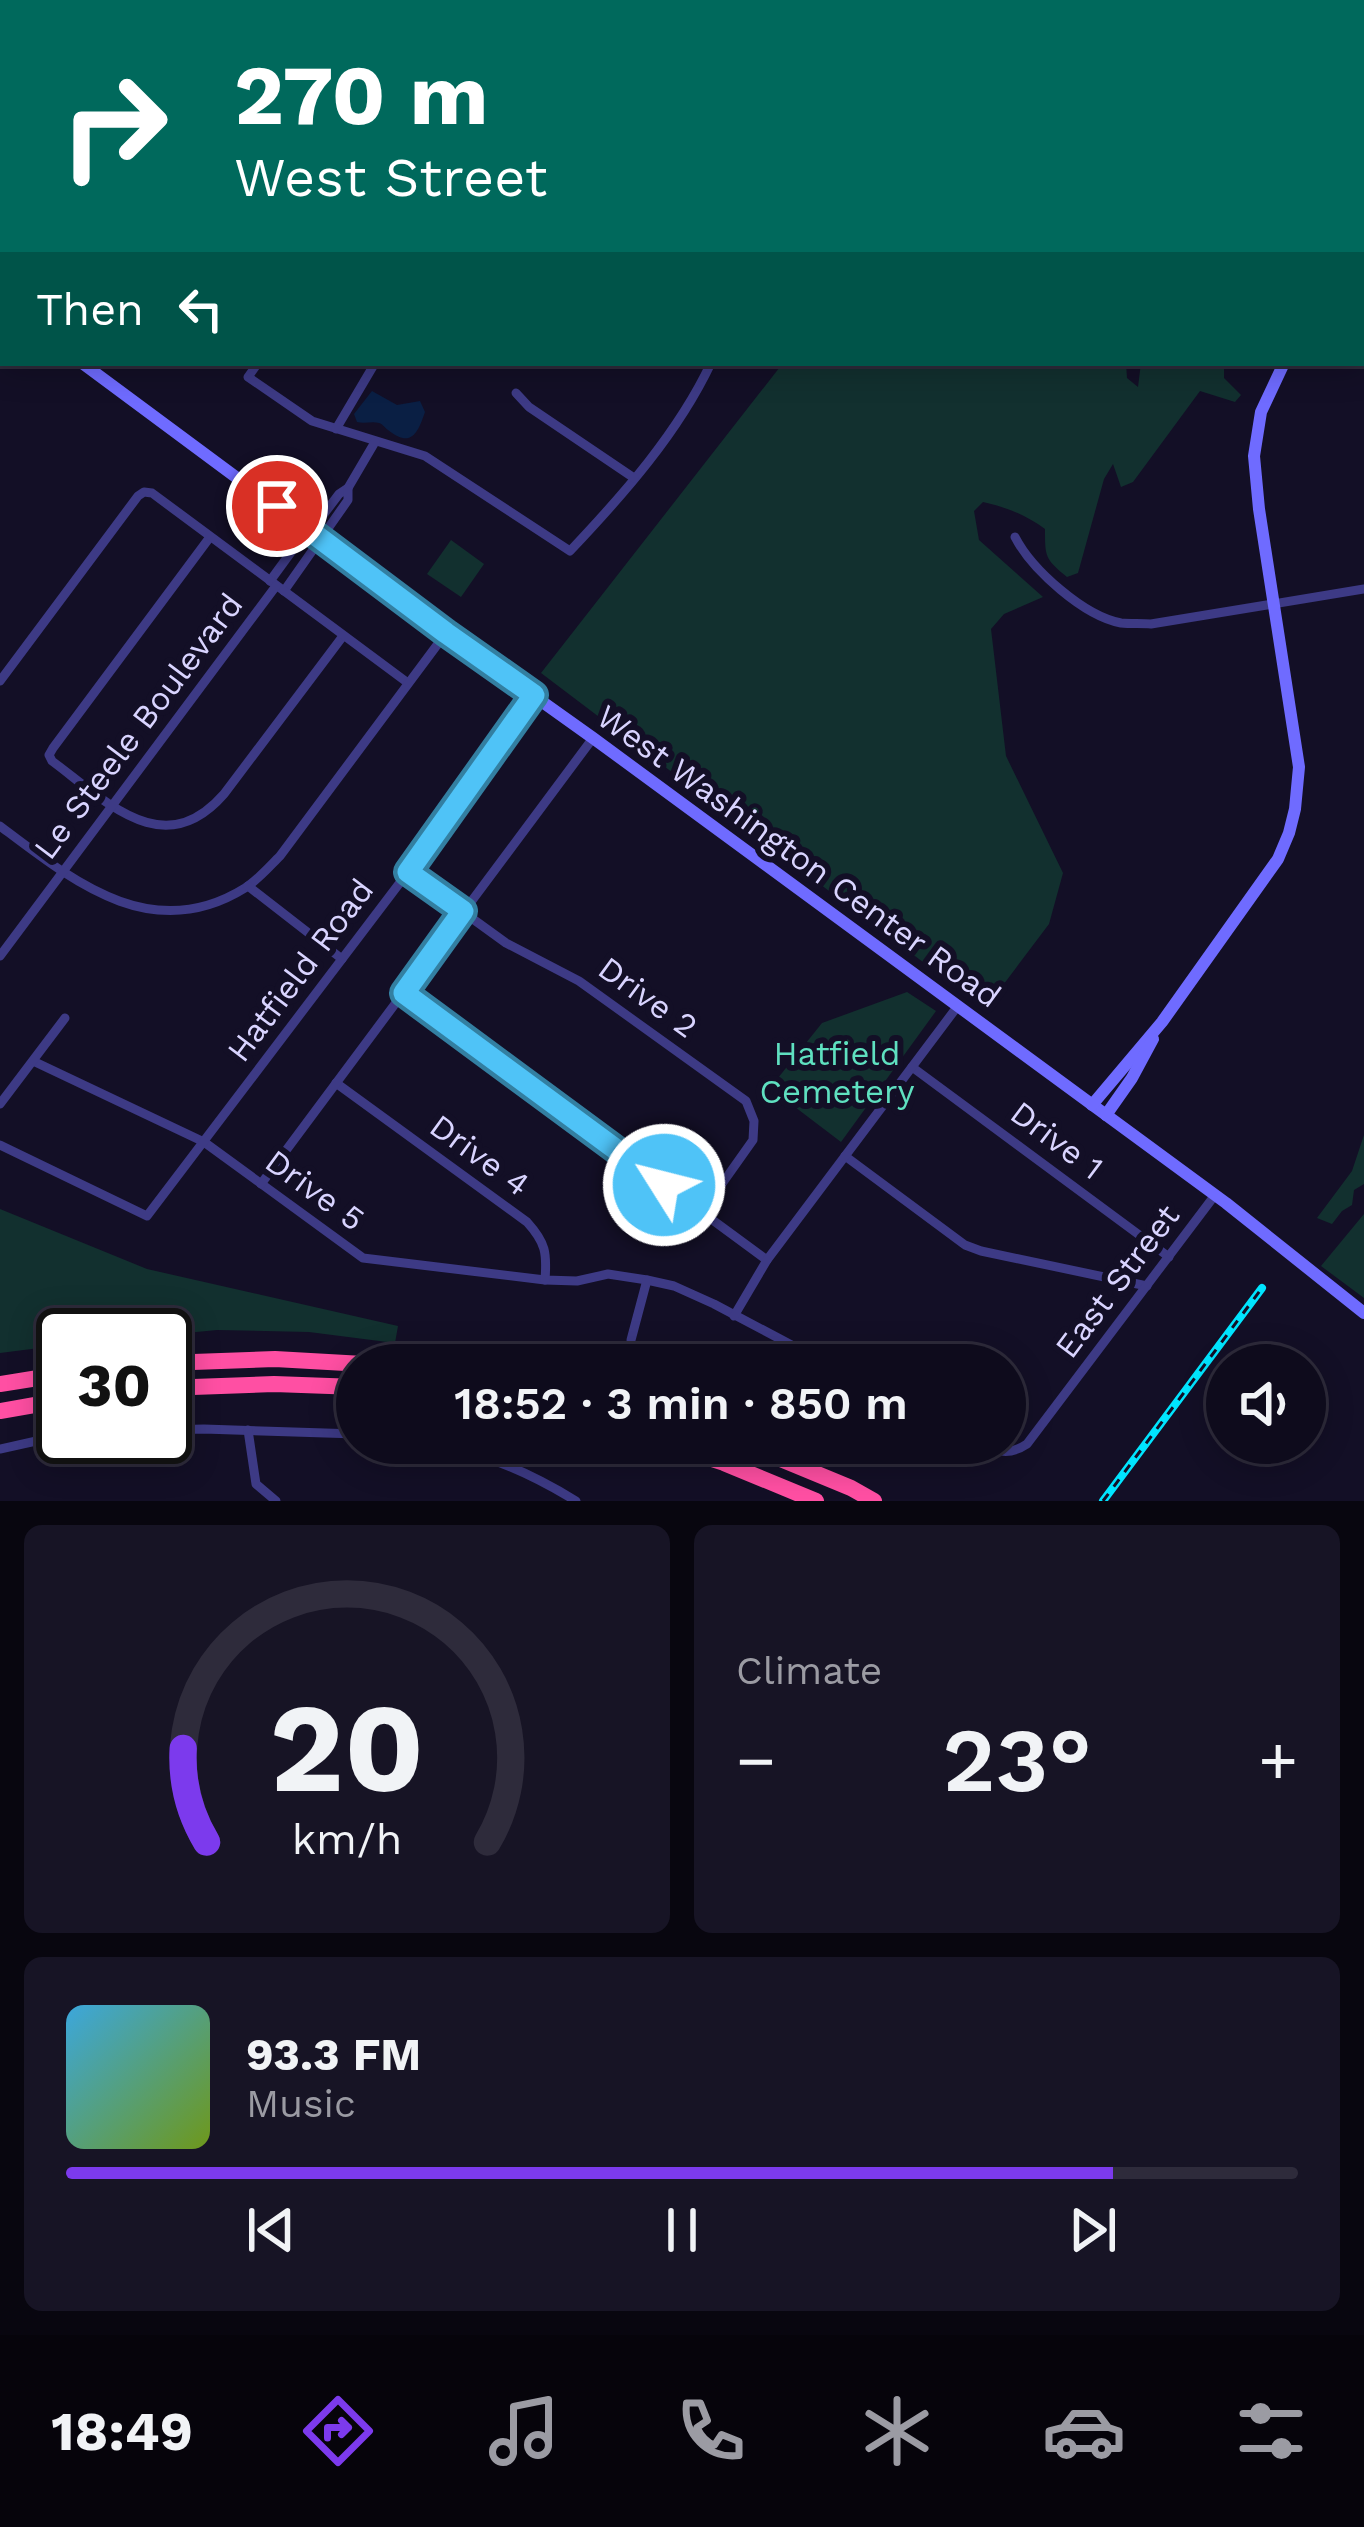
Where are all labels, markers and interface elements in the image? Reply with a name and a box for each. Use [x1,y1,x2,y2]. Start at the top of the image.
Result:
text: 270 m [234,46,489,144]
icon: right [36,48,192,204]
text: West Street [234,146,547,209]
icon: left [168,276,234,342]
text: Then [36,283,144,336]
pin [226,455,328,557]
icon: arrive [244,473,310,539]
street label: Le Steele Boulevard [25,586,251,866]
street label: West Washington Center Road [590,696,1008,1016]
street label: Hatfield Road [219,871,381,1069]
street label: Drive 2 [591,948,705,1046]
park label: Hatfield Cemetery [759,1034,915,1111]
street label: Drive 1 [1003,1093,1111,1187]
street label: Drive 4 [423,1106,537,1204]
position arrow [601,1122,727,1248]
street label: Drive 5 [258,1141,372,1239]
street label: East Street [1047,1197,1187,1365]
speed limit sign: 30 [36,1308,192,1464]
map controls [1206,1344,1326,1464]
button: sound [1206,1344,1326,1464]
text: 18:52 · 3 min · 850 m [454,1377,908,1430]
text: Climate [736,1648,882,1693]
text: 20 [270,1675,424,1821]
text: 23° [942,1707,1092,1813]
text: − [736,1722,776,1799]
text: + [1258,1722,1298,1799]
text: km/h [292,1814,402,1864]
text: 93.3 FM [246,2028,421,2081]
text: Music [246,2081,356,2126]
icon: previous [238,2197,304,2263]
icon: pause [649,2197,715,2263]
icon: next [1060,2197,1126,2263]
icon: directions [296,2389,380,2473]
icon: music [482,2389,566,2473]
icon: phone [669,2389,753,2473]
icon: climate [855,2389,939,2473]
icon: car [1042,2389,1126,2473]
icon: filters [1229,2389,1313,2473]
text: 18:49 [51,2400,193,2463]

